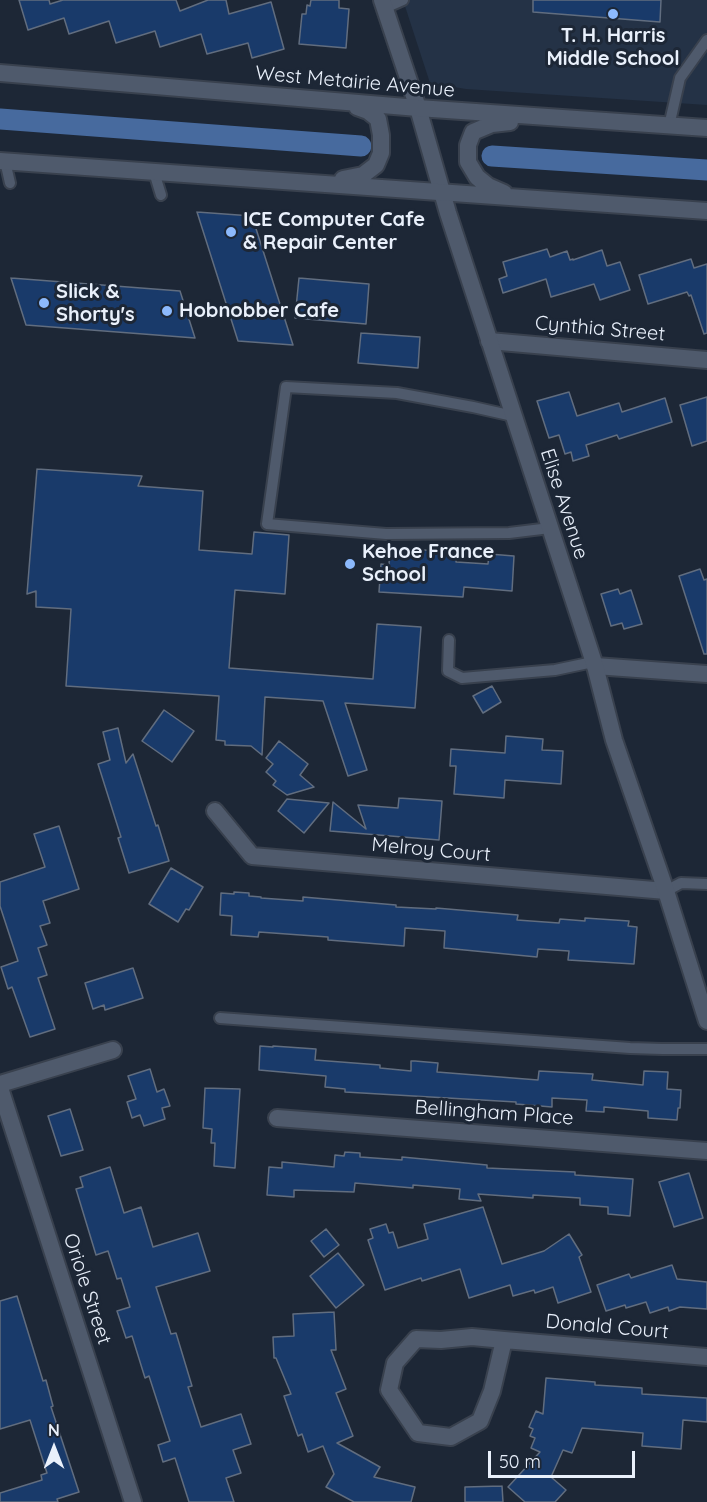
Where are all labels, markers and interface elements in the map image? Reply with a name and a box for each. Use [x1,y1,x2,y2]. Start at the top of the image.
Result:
marker: T. H. Harris Middle School [606,7,620,21]
place label: T. H. Harris Middle School [546,24,680,71]
street label: West Metairie Avenue [254,61,456,103]
place label: ICE Computer Cafe & Repair Center [243,208,425,255]
marker: ICE Computer Cafe & Repair Center [224,225,238,239]
place label: Slick & Shorty's [56,280,135,327]
marker: Slick & Shorty's [37,296,51,310]
place label: Hobnobber Cafe [179,299,339,323]
marker: Hobnobber Cafe [160,304,174,318]
street label: Cynthia Street [534,311,666,347]
street label: Elise Avenue [535,446,593,562]
place label: Kehoe France School [362,540,494,587]
marker: Kehoe France School [343,557,357,571]
street label: Melroy Court [370,833,492,867]
street label: Bellingham Place [414,1095,574,1131]
street label: Oriole Street [58,1231,116,1347]
street label: Donald Court [545,1310,669,1344]
north arrow [24,1418,84,1478]
text: N [48,1420,60,1440]
scale bar [491,1439,638,1477]
text: 50 m [499,1450,541,1473]

